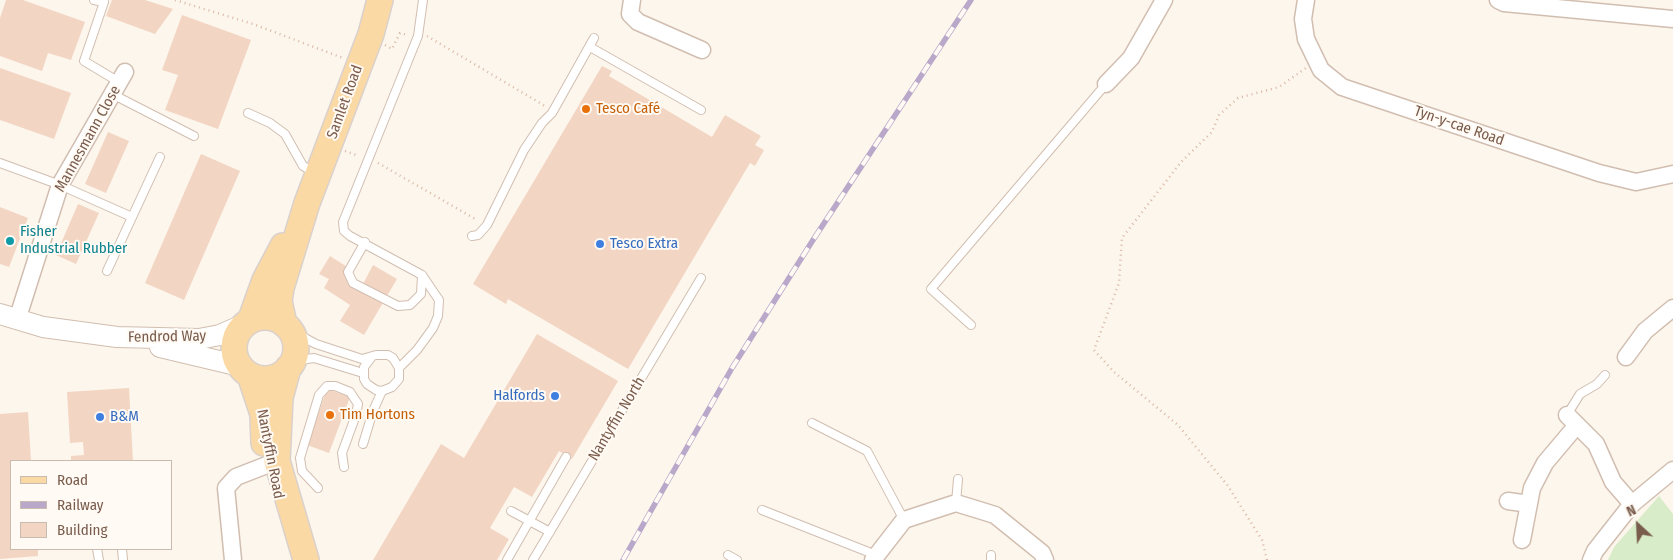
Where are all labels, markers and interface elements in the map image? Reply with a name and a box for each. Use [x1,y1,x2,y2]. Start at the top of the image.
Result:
street label: Samlet Road [323,63,367,141]
street label: Mannesmann Close [51,83,125,195]
place label: Tesco Café [596,100,660,118]
street label: Tyn-y-cae Road [1412,102,1506,150]
marker: Tesco Café [580,103,592,115]
place label: Fisher Industrial Rubber [20,223,127,258]
marker: Fisher Industrial Rubber [4,235,16,247]
place label: Tesco Extra [610,235,678,253]
marker: Tesco Extra [594,238,606,250]
street label: Fendrod Way [128,327,206,347]
street label: Nantyffin North [585,374,649,464]
place label: Halfords [493,387,545,405]
marker: Halfords [549,390,561,402]
place label: Tim Hortons [340,406,415,424]
place label: B&M [110,408,139,426]
street label: Nantyffin Road [252,408,288,500]
marker: Tim Hortons [324,409,336,421]
marker: B&M [94,411,106,423]
legend [10,460,172,550]
text: Road [57,471,88,489]
text: Railway [57,496,104,514]
north arrow [1613,500,1663,550]
text: N [1624,501,1639,520]
text: Building [57,521,108,539]

